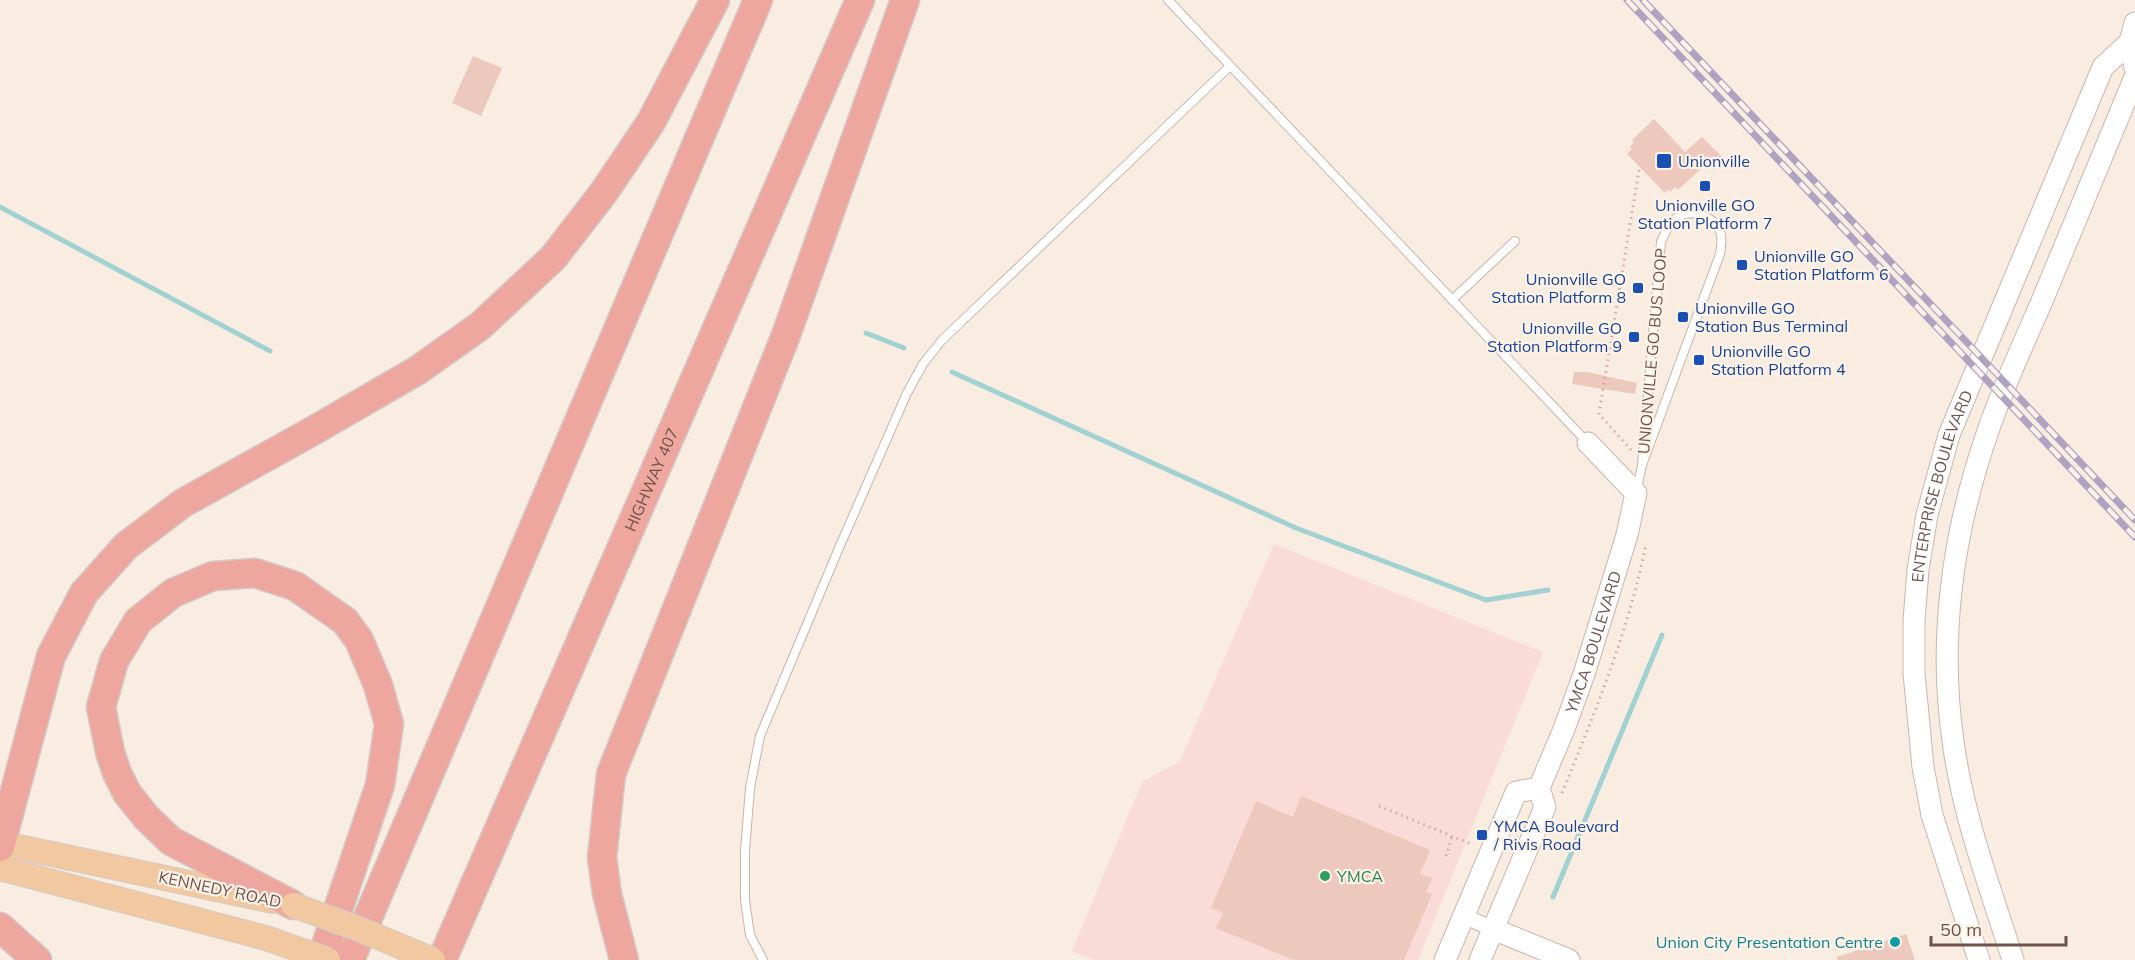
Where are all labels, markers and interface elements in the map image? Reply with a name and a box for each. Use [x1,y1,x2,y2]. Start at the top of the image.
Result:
place label: Unionville [1678,151,1750,171]
marker: Unionville [1655,152,1673,170]
marker: Unionville GO Station Platform 7 [1698,179,1712,193]
place label: Unionville GO Station Platform 7 [1638,195,1772,233]
place label: Unionville GO Station Platform 6 [1754,246,1889,284]
street label: UNIONVILLE GO BUS LOOP [1633,247,1671,455]
marker: Unionville GO Station Platform 6 [1735,258,1749,272]
place label: Unionville GO Station Platform 8 [1491,269,1626,307]
marker: Unionville GO Station Platform 8 [1631,281,1645,295]
place label: Unionville GO Station Bus Terminal [1695,298,1848,336]
marker: Unionville GO Station Bus Terminal [1676,310,1690,324]
place label: Unionville GO Station Platform 9 [1487,318,1622,356]
marker: Unionville GO Station Platform 9 [1627,330,1641,344]
place label: Unionville GO Station Platform 4 [1711,341,1846,379]
marker: Unionville GO Station Platform 4 [1692,353,1706,367]
street label: ENTERPRISE BOULEVARD [1907,387,1977,583]
street label: HIGHWAY 407 [620,425,682,534]
street label: YMCA BOULEVARD [1560,568,1625,717]
place label: YMCA Boulevard / Rivis Road [1493,816,1619,854]
marker: YMCA Boulevard / Rivis Road [1475,828,1489,842]
street label: KENNEDY ROAD [157,866,283,912]
place label: YMCA [1336,866,1383,886]
marker: YMCA [1318,869,1332,883]
scale bar [1931,909,2066,947]
text: 50 m [1940,918,1982,941]
place label: Union City Presentation Centre [1656,932,1883,952]
marker: Union City Presentation Centre [1888,935,1902,949]

